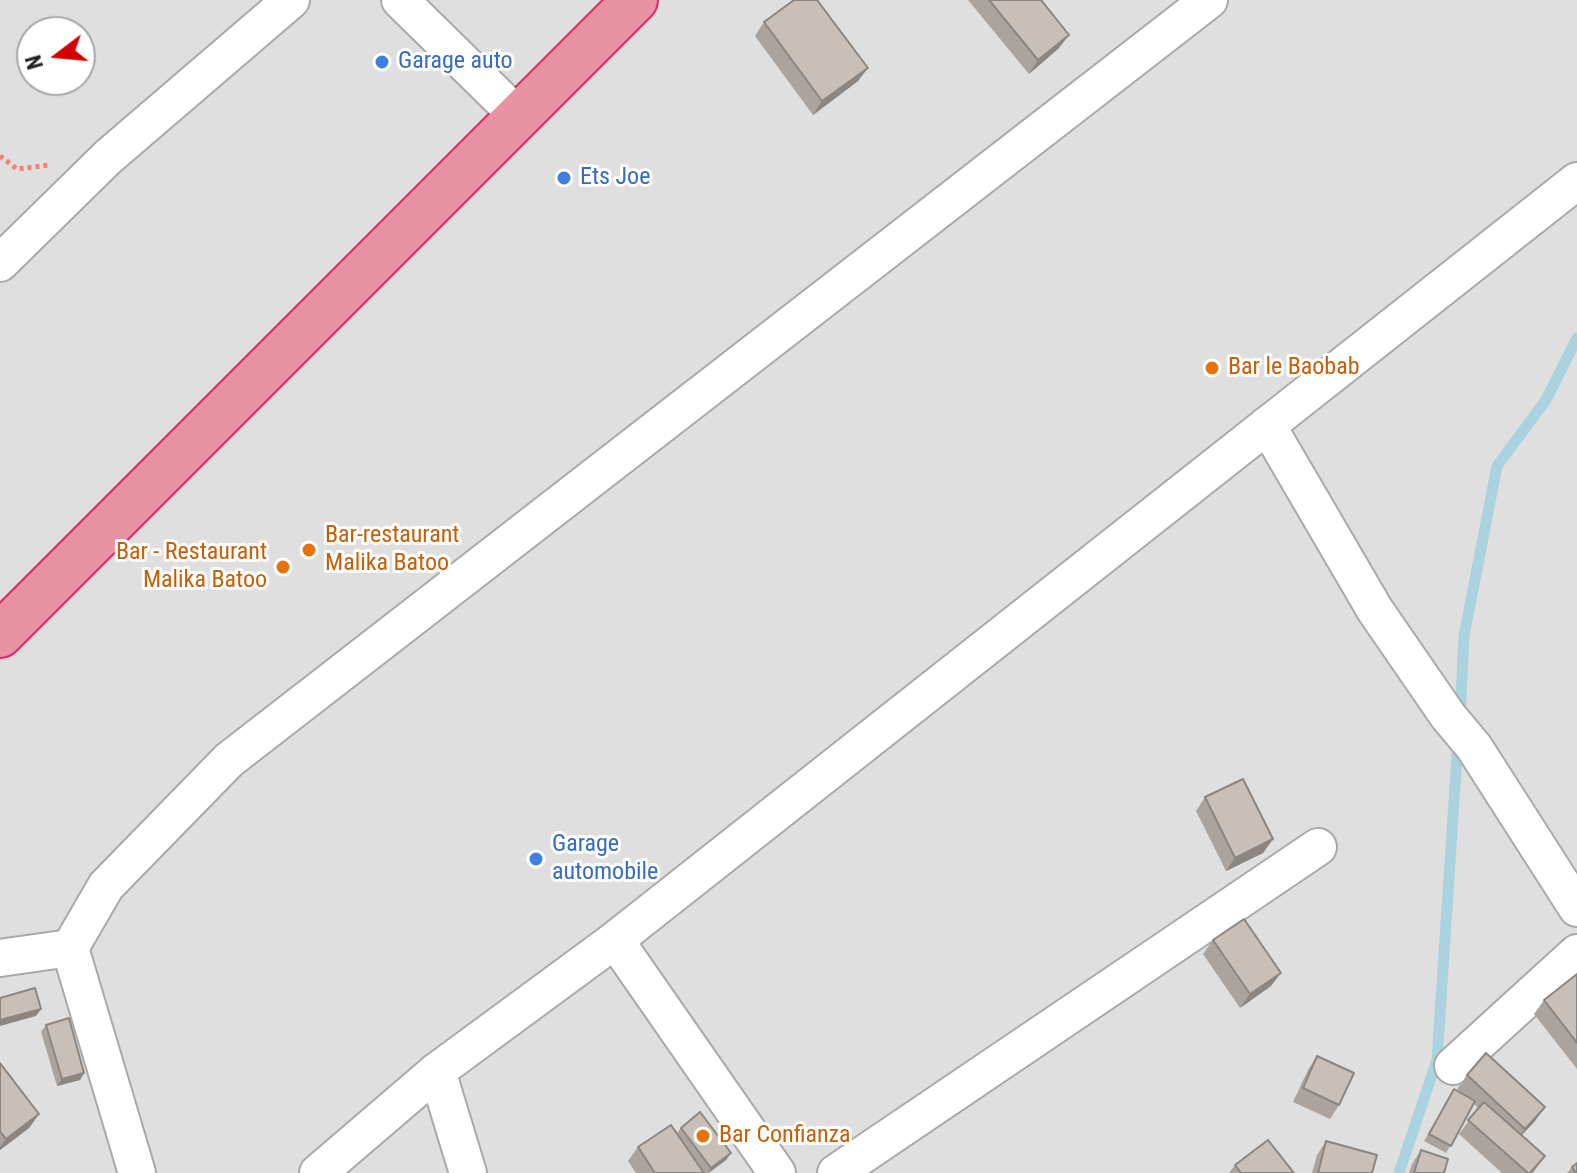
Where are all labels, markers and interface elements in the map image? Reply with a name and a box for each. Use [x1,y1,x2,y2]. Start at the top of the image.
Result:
north arrow [16,16,96,96]
place label: Garage auto [398,48,513,76]
text: N [20,52,48,72]
marker: Garage auto [373,53,391,71]
place label: Ets Joe [580,164,650,192]
marker: Ets Joe [555,169,573,187]
place label: Bar le Baobab [1228,354,1359,382]
marker: Bar le Baobab [1203,359,1221,377]
place label: Bar-restaurant Malika Batoo [325,522,459,578]
place label: Bar - Restaurant Malika Batoo [116,539,267,595]
marker: Bar-restaurant Malika Batoo [300,541,318,559]
marker: Bar - Restaurant Malika Batoo [274,558,292,576]
place label: Garage automobile [552,831,658,887]
marker: Garage automobile [527,850,545,868]
place label: Bar Confianza [719,1122,851,1150]
marker: Bar Confianza [694,1127,712,1145]

